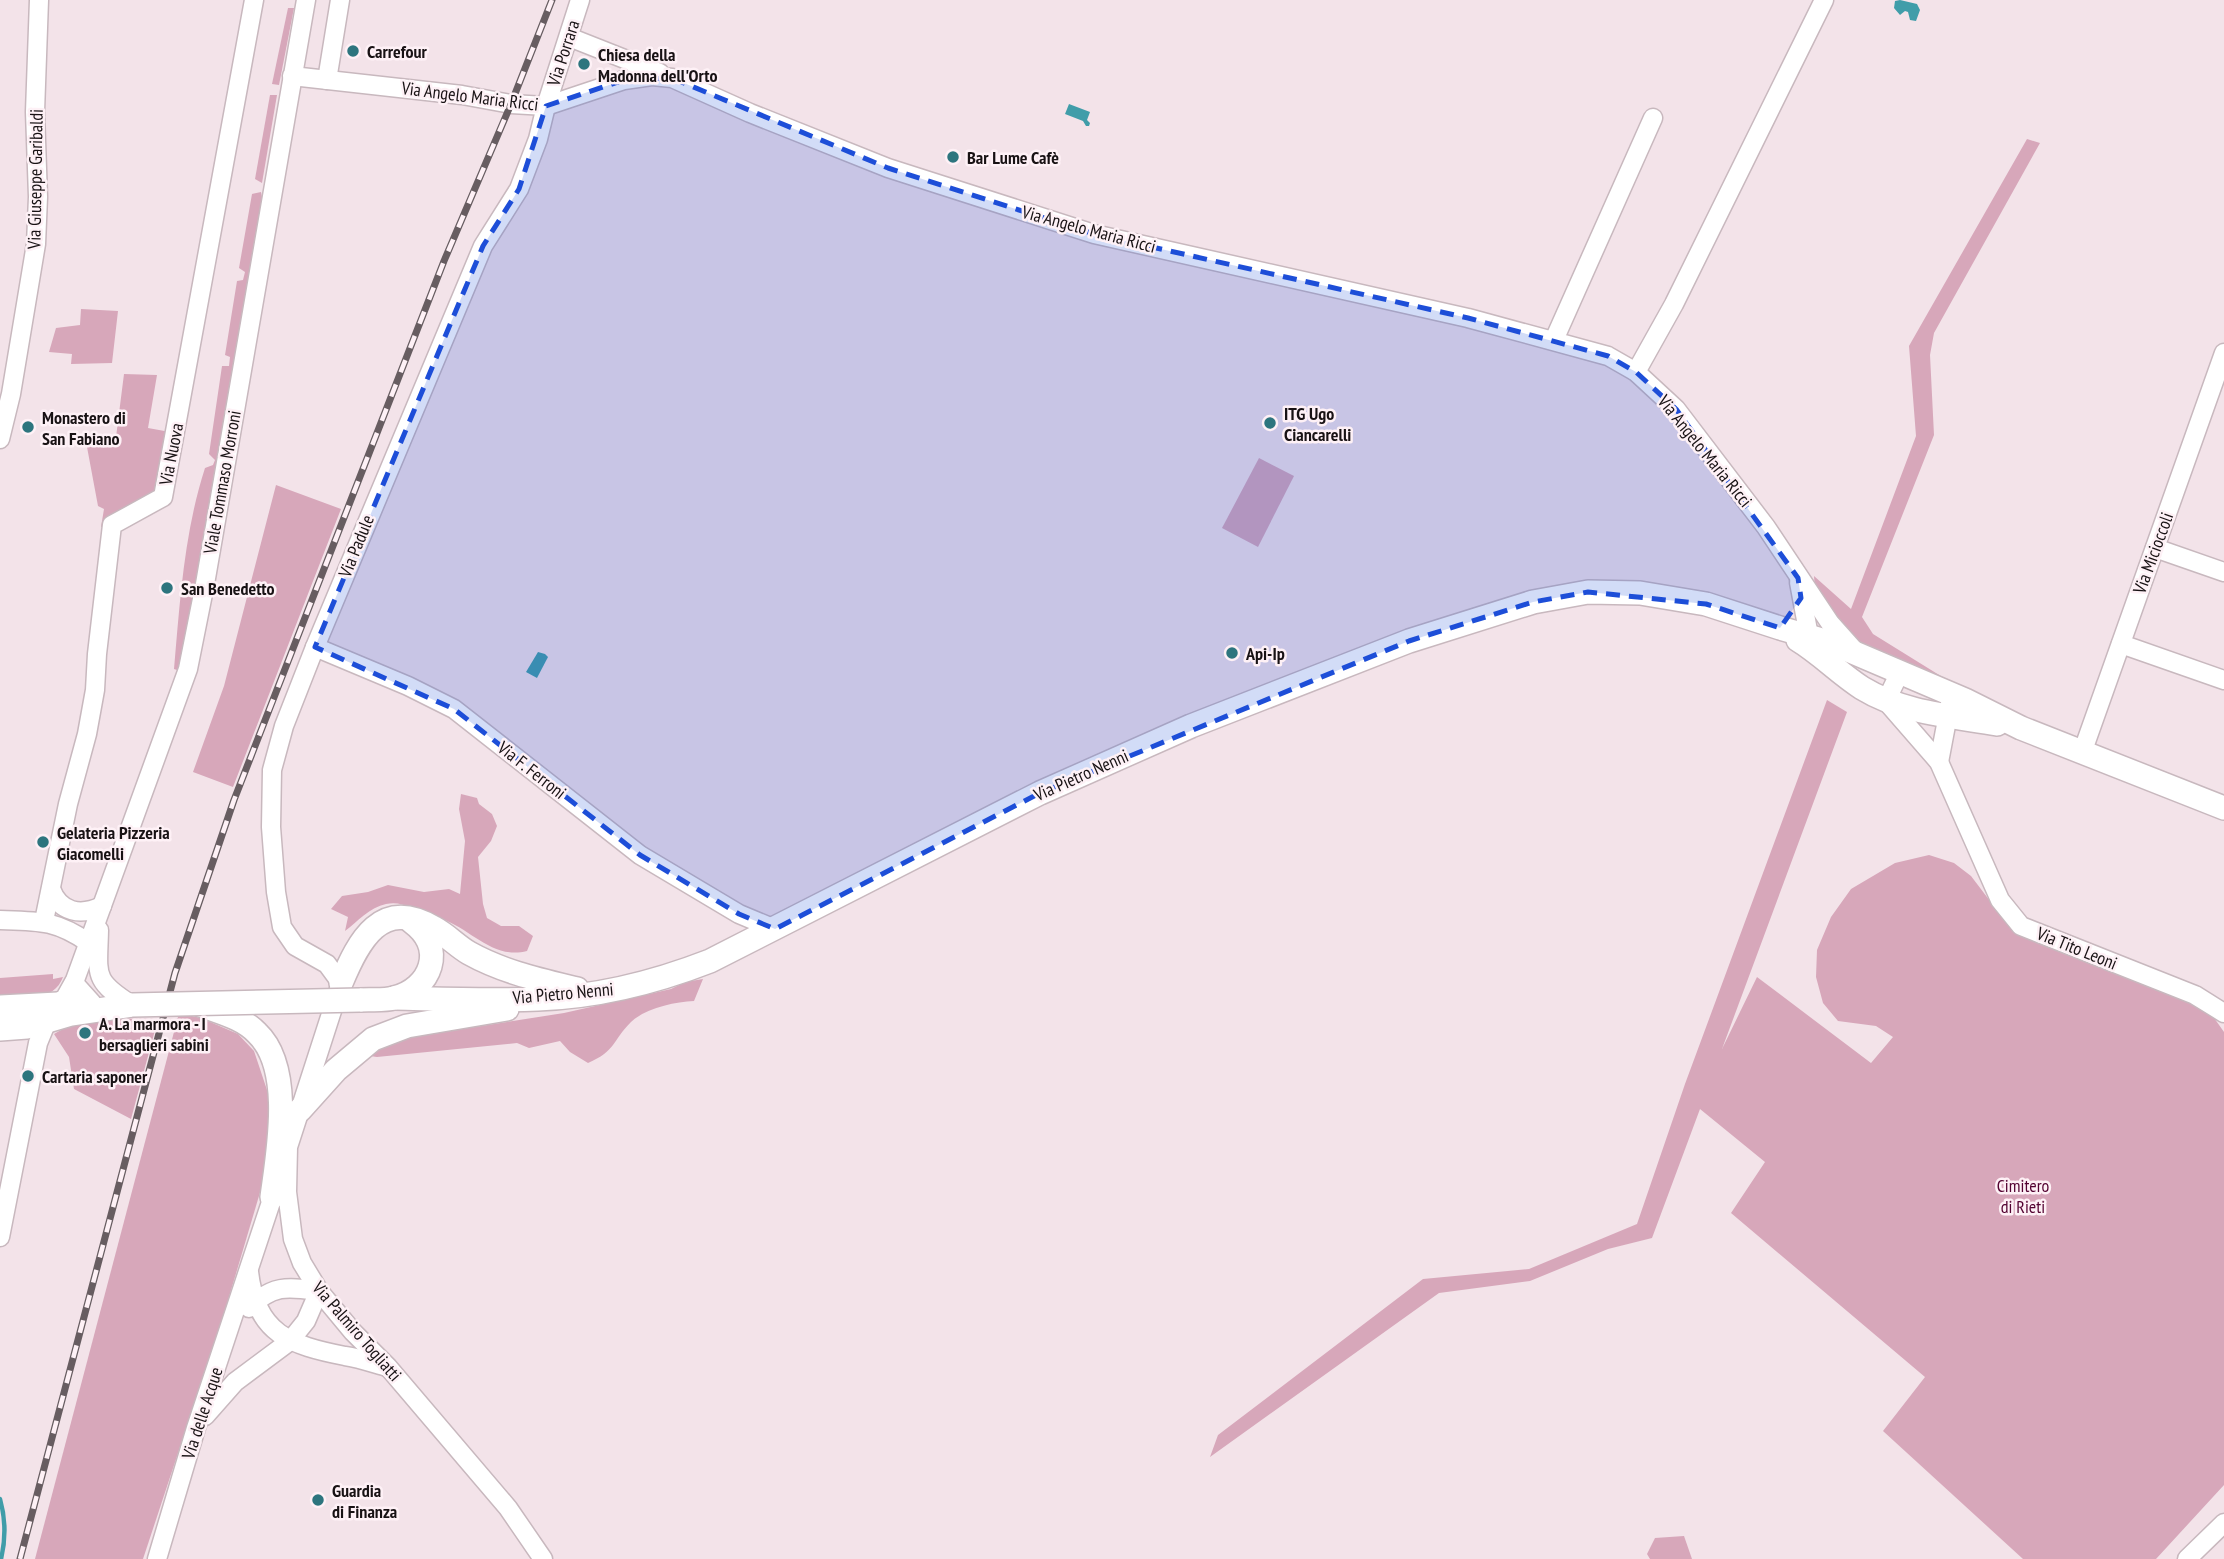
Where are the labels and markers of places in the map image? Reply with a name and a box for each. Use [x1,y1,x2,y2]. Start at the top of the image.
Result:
place label: Carrefour [367,40,428,63]
marker: Carrefour [345,43,361,59]
place label: Chiesa della Madonna dell'Orto [598,43,717,87]
marker: Chiesa della Madonna dell'Orto [576,56,592,72]
place label: Bar Lume Cafè [967,146,1059,169]
marker: Bar Lume Cafè [945,149,961,165]
place label: ITG Ugo Ciancarelli [1284,402,1351,446]
place label: Monastero di San Fabiano [42,406,126,450]
marker: ITG Ugo Ciancarelli [1262,415,1278,431]
marker: Monastero di San Fabiano [20,419,36,435]
place label: San Benedetto [181,577,275,600]
marker: San Benedetto [159,580,175,596]
place label: Api-Ip [1245,642,1285,665]
marker: Api-Ip [1224,645,1240,661]
place label: Gelateria Pizzeria Giacomelli [57,821,170,865]
marker: Gelateria Pizzeria Giacomelli [35,834,51,850]
place label: A. La marmora - I bersaglieri sabini [98,1012,209,1056]
marker: A. La marmora - I bersaglieri sabini [77,1025,93,1041]
place label: Cartaria saponer [42,1065,148,1088]
marker: Cartaria saponer [20,1068,36,1084]
place label: Guardia di Finanza [332,1479,397,1523]
marker: Guardia di Finanza [310,1492,326,1508]

